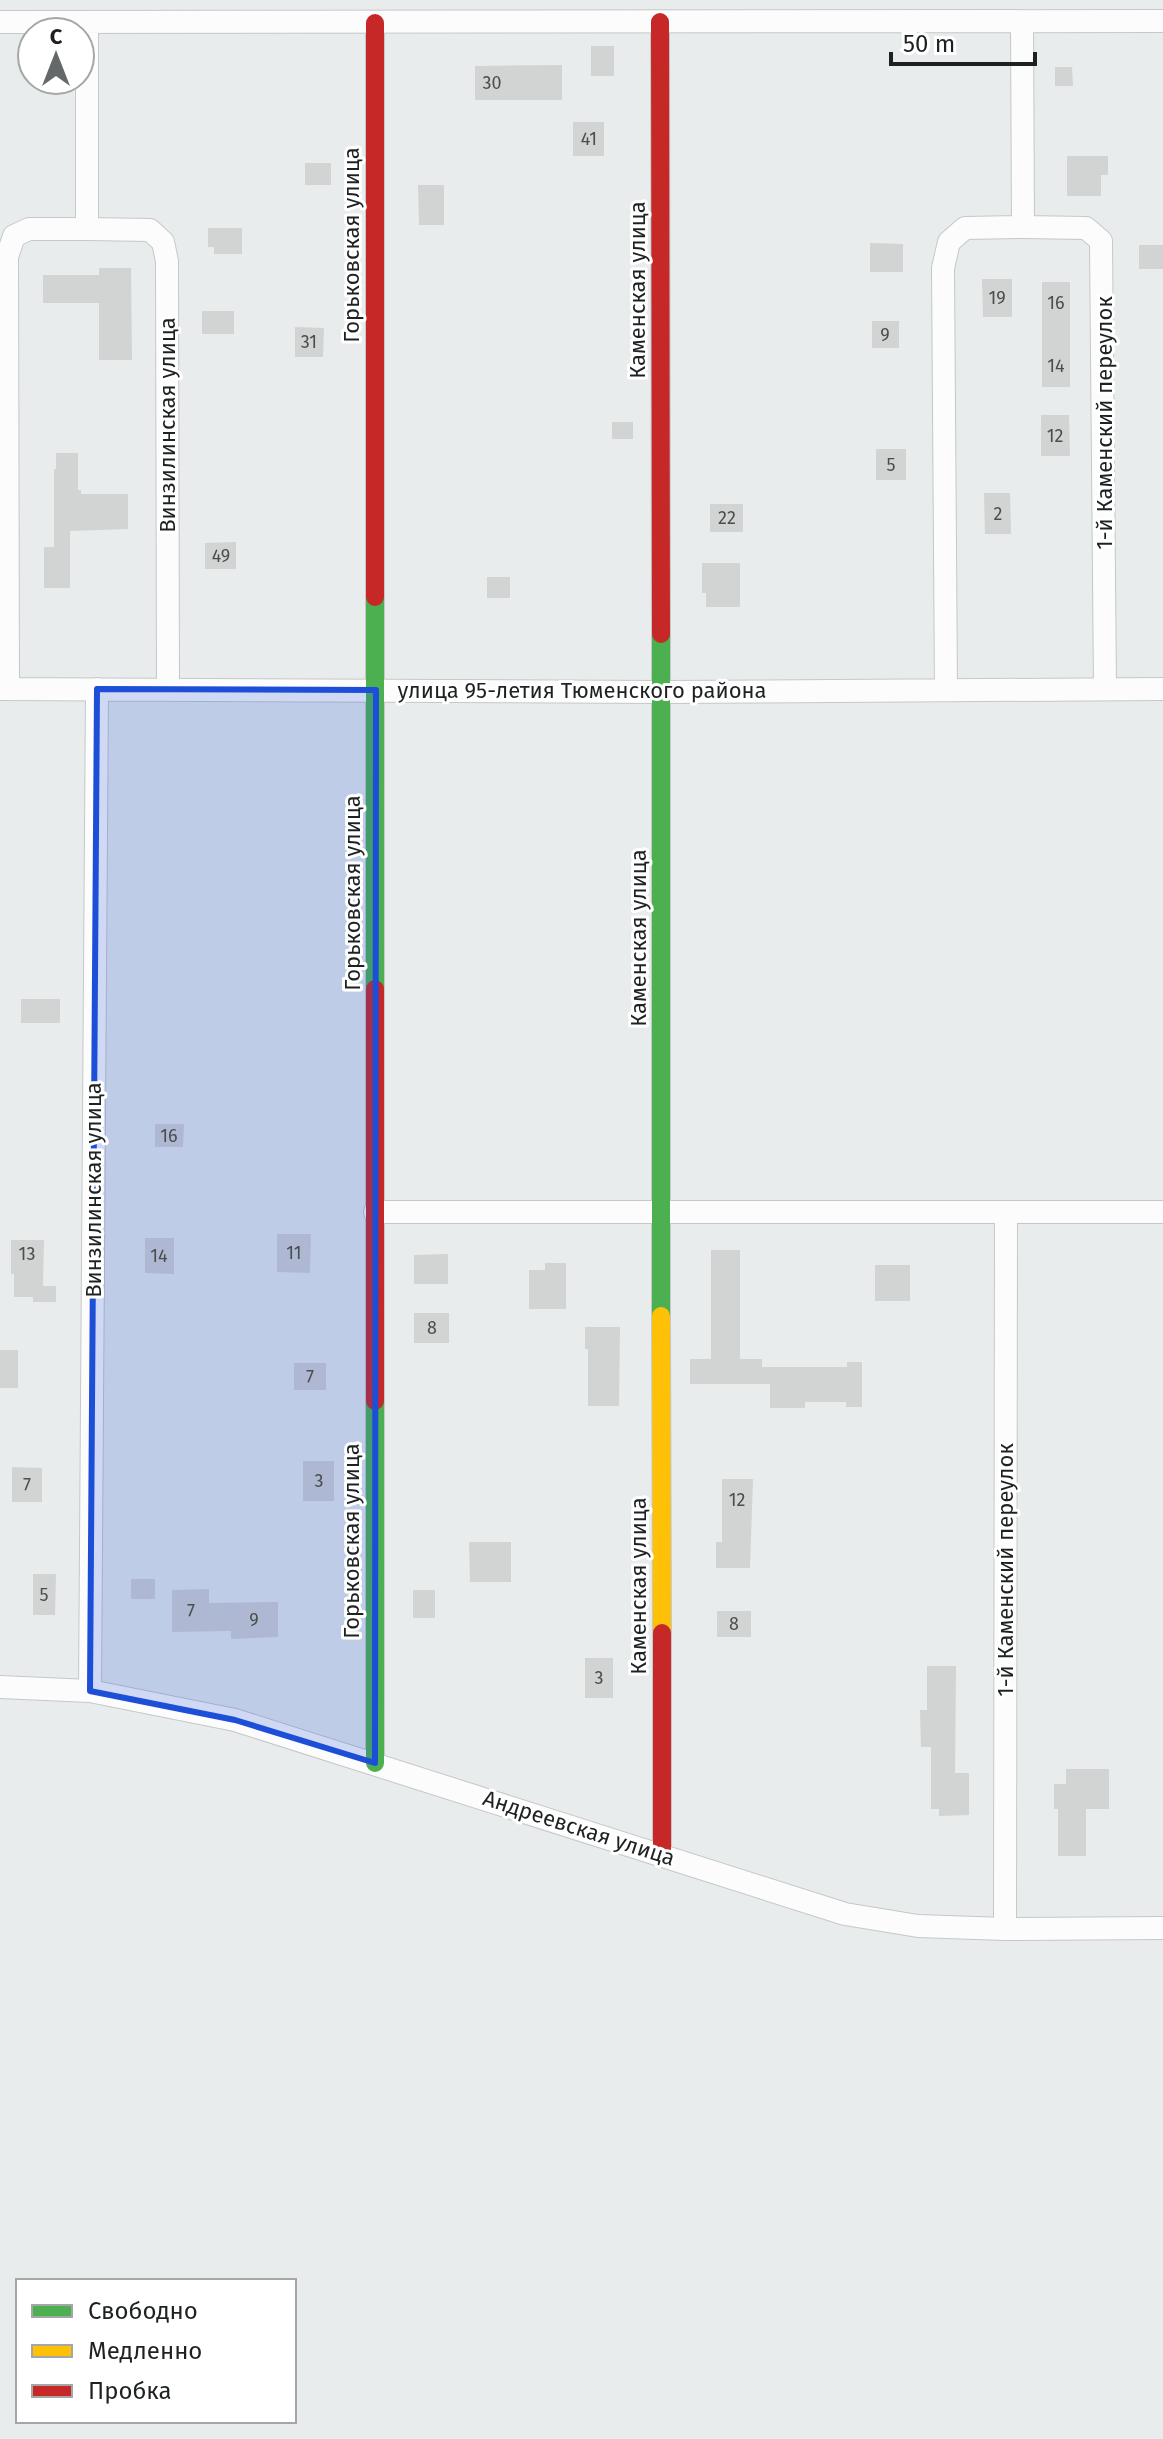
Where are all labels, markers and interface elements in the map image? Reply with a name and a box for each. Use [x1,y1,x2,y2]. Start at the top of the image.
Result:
north arrow [16,16,96,96]
scale bar [891,16,1035,66]
text: С [50,23,63,50]
text: 50 m [903,30,955,58]
house number: 30 [482,72,502,94]
house number: 41 [581,128,597,150]
street label: Горьковская улица [338,147,365,343]
street label: Каменская улица [624,201,651,379]
house number: 19 [988,287,1006,309]
house number: 16 [1047,292,1065,314]
street label: 1-й Каменский переулок [1091,296,1118,550]
street label: Винзилинская улица [154,317,181,533]
house number: 9 [880,324,890,346]
house number: 31 [301,331,317,353]
house number: 14 [1047,355,1065,377]
house number: 12 [1047,425,1063,447]
house number: 5 [886,454,896,476]
house number: 2 [994,503,1003,525]
house number: 22 [718,507,736,529]
house number: 49 [212,545,230,567]
street label: улица 95-летия Тюменского района [397,677,767,704]
street label: Горьковская улица [339,795,366,991]
street label: Каменская улица [625,849,652,1027]
street label: Винзилинская улица [80,1082,107,1298]
house number: 16 [160,1125,178,1147]
house number: 11 [286,1242,302,1264]
house number: 13 [19,1243,35,1265]
house number: 14 [150,1245,168,1267]
house number: 8 [427,1317,437,1339]
house number: 7 [306,1366,314,1388]
street label: Горьковская улица [338,1443,365,1639]
street label: 1-й Каменский переулок [992,1443,1019,1697]
house number: 3 [315,1470,323,1492]
house number: 7 [23,1474,31,1496]
house number: 12 [729,1489,745,1511]
street label: Каменская улица [625,1497,652,1675]
house number: 5 [39,1584,49,1606]
house number: 7 [187,1600,195,1622]
house number: 9 [249,1609,259,1631]
house number: 8 [729,1613,739,1635]
house number: 3 [595,1667,603,1689]
street label: Андреевская улица [480,1784,678,1872]
legend [16,2279,296,2423]
text: Свободно [88,2297,198,2325]
text: Медленно [88,2337,202,2365]
text: Пробка [88,2377,172,2405]

